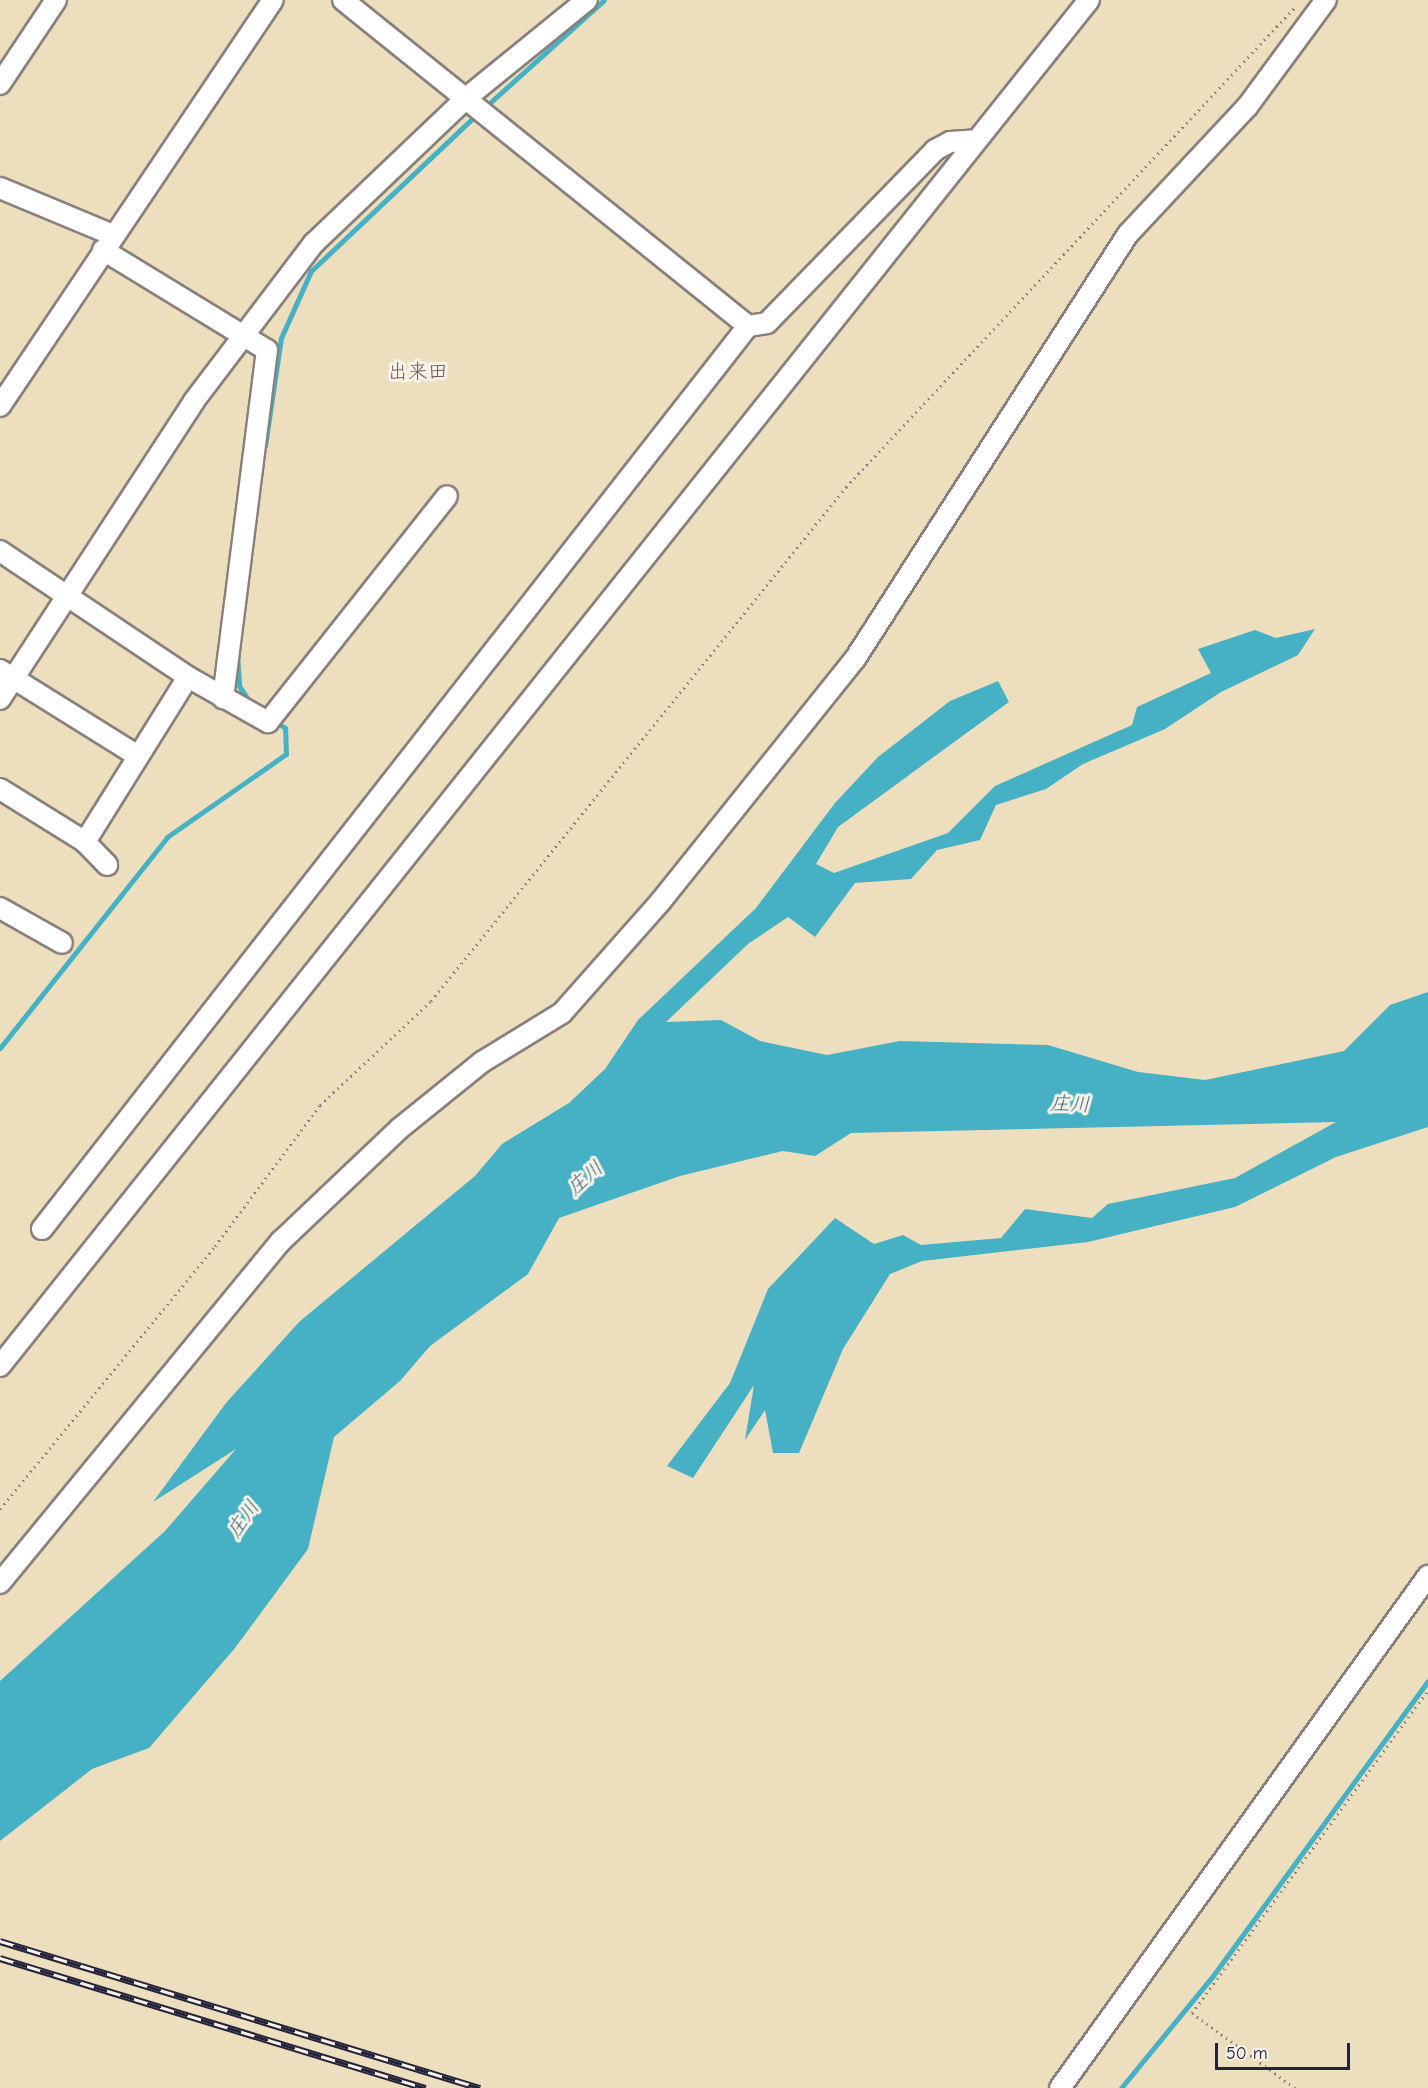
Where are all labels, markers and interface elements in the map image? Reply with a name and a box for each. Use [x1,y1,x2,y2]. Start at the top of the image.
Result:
district label: 出来田 [388,359,448,383]
water label: 庄川 [1050,1091,1090,1117]
water label: 庄川 [562,1156,608,1200]
water label: 庄川 [222,1496,264,1542]
scale bar [1218,2031,1353,2069]
text: 50 m [1226,2043,1268,2064]

